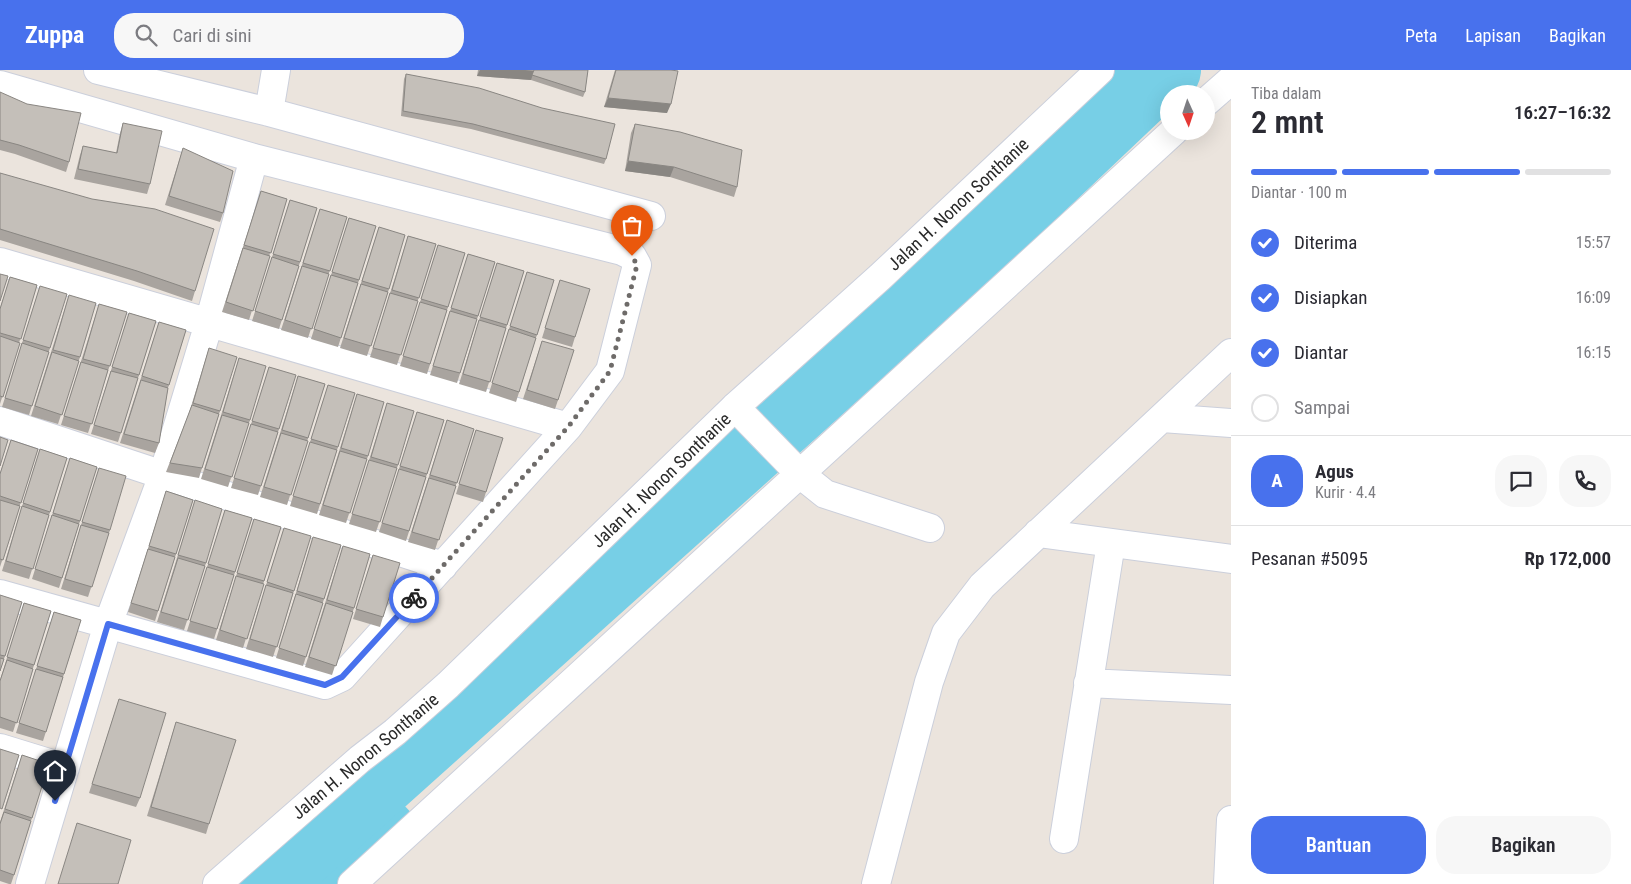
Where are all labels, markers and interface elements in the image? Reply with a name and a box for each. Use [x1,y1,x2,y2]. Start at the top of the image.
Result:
search box [114,13,464,58]
text: Zuppa [25,21,84,49]
icon: search [132,21,160,49]
text: Cari di sini [172,24,252,47]
text: Peta [1405,25,1437,46]
text: Lapisan [1465,25,1521,46]
text: Bagikan [1549,25,1606,46]
text: Tiba dalam [1251,84,1321,103]
north arrow [1160,85,1215,140]
map controls [1160,85,1215,140]
text: 16:27–16:32 [1514,101,1611,124]
text: 2 mnt [1251,103,1324,141]
street label: Jalan H. Nonon Sonthanie [883,133,1033,275]
text: Diantar · 100 m [1251,183,1347,202]
pin [611,205,653,256]
icon: bag [618,212,646,240]
icon: check [1251,229,1279,257]
text: Diterima [1294,231,1357,254]
text: 15:57 [1576,233,1611,252]
icon: check [1251,284,1279,312]
text: Disiapkan [1294,286,1368,309]
text: 16:09 [1576,288,1611,307]
icon: check [1251,339,1279,367]
text: Diantar [1294,341,1348,364]
text: 16:15 [1576,343,1611,362]
text: Sampai [1294,396,1350,419]
street label: Jalan H. Nonon Sonthanie [587,408,735,552]
button: chat [1495,455,1547,507]
button: phone [1559,455,1611,507]
text: Agus [1315,460,1354,483]
text: A [1271,469,1283,492]
text: Kurir · 4.4 [1315,483,1376,502]
text: Pesanan #5095 [1251,547,1368,570]
text: Rp 172,000 [1524,547,1611,570]
courier [389,573,439,623]
icon: bike [400,584,428,612]
street label: Jalan H. Nonon Sonthanie [287,689,443,823]
pin [34,750,76,801]
icon: home [41,757,69,785]
button: Bantuan [1251,816,1426,874]
button: Bagikan [1436,816,1611,874]

